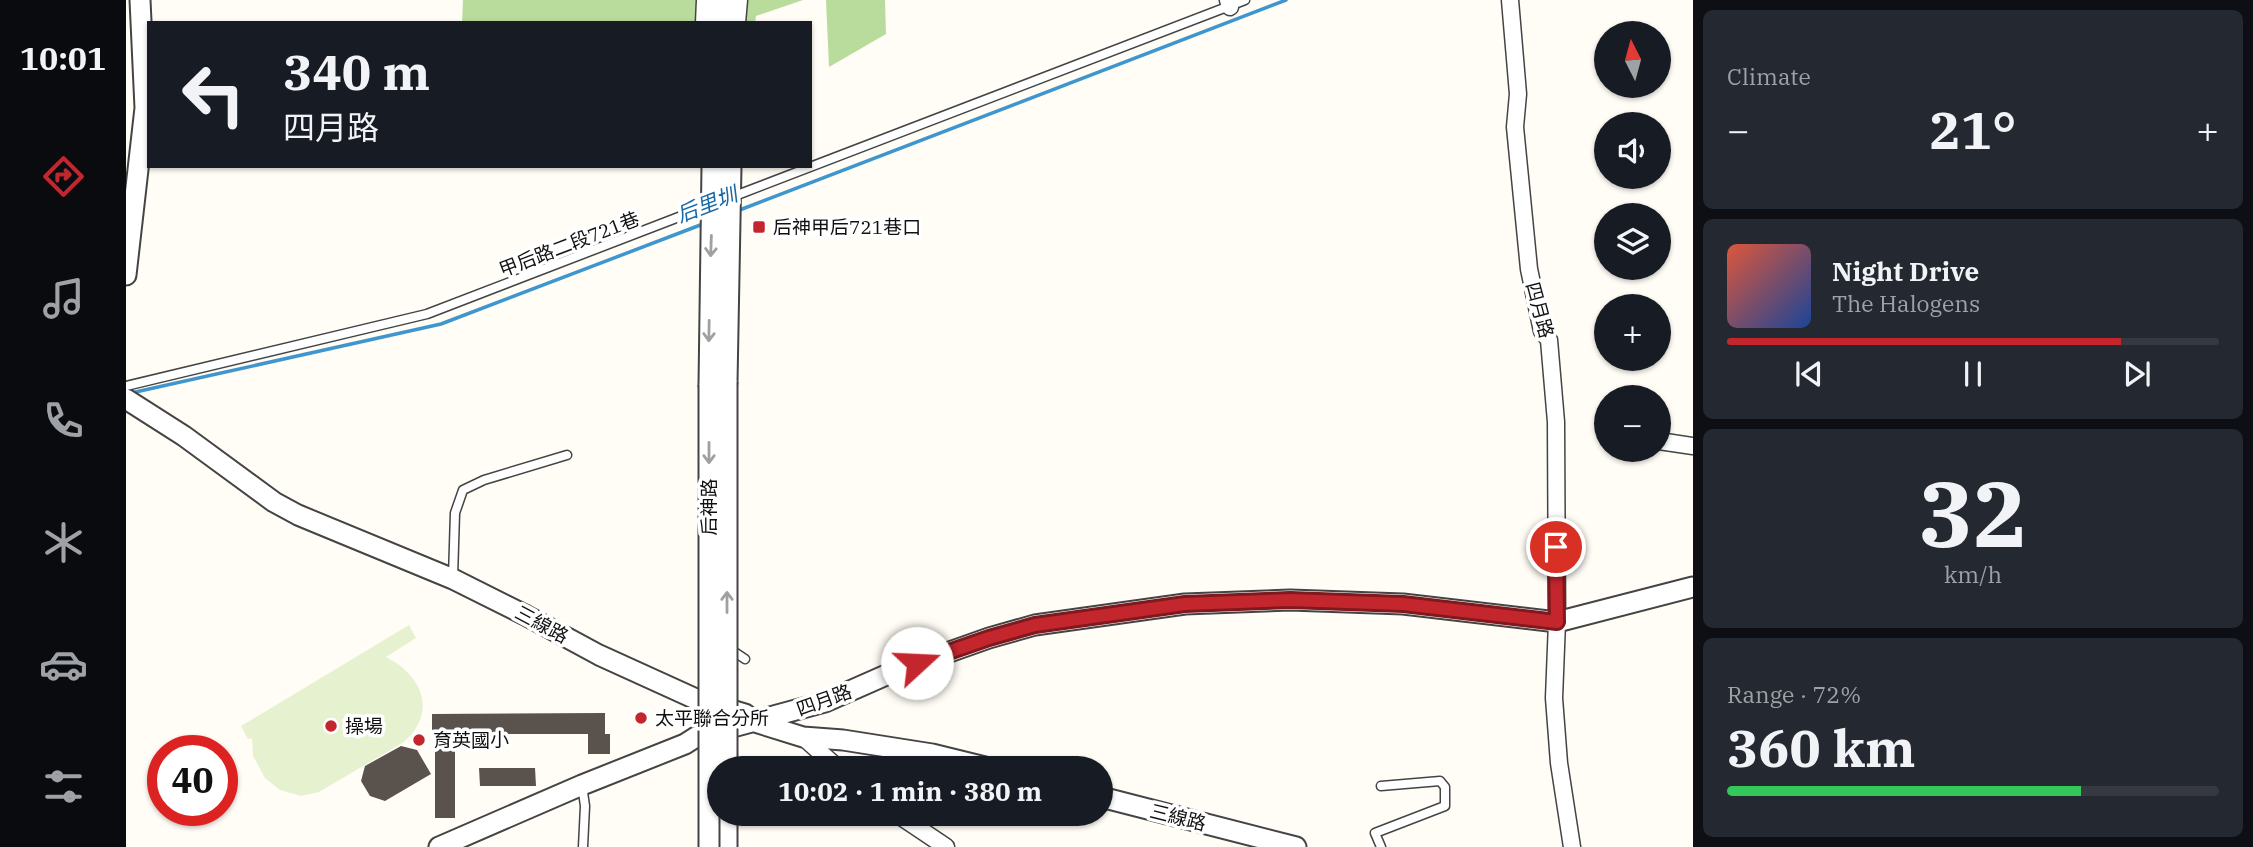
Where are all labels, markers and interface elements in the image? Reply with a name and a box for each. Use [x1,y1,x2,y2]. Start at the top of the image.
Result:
north arrow [1594,21,1671,98]
map controls [1594,21,1671,462]
text: 10:01 [20,37,106,79]
text: 340 m [283,40,430,103]
icon: left [168,49,259,140]
text: Climate [1727,61,1811,91]
text: 21° [1930,96,2016,163]
text: − [1727,105,1750,154]
text: + [2196,105,2219,154]
text: 四月路 [283,106,379,148]
button: sound [1594,112,1671,189]
icon: directions [39,152,88,201]
water label: 后里圳 [672,179,744,228]
button: layers [1594,203,1671,280]
street label: 甲后路二段721巷 [496,206,642,282]
place label: 后神甲后721巷口 [773,215,921,239]
marker: 后神甲后721巷口 [751,219,767,235]
one-way arrow [705,234,718,257]
text: Night Drive [1832,254,1979,288]
icon: music [39,274,88,323]
street label: 四月路 [1521,279,1559,341]
text: The Halogens [1832,288,1980,318]
button: + [1594,294,1671,371]
one-way arrow [702,319,716,342]
icon: previous [1790,355,1828,393]
icon: pause [1954,355,1992,393]
icon: next [2118,355,2156,393]
button: − [1594,385,1671,462]
icon: phone [39,396,88,445]
one-way arrow [702,441,716,464]
text: 32 [1918,454,2028,572]
street label: 后神路 [697,478,721,536]
pin [1526,517,1586,577]
icon: climate [39,518,88,567]
icon: arrive [1537,528,1575,566]
text: km/h [1944,559,2002,589]
one-way arrow [720,591,734,614]
street label: 三線路 [511,600,573,648]
position arrow [880,626,954,700]
icon: car [39,640,88,689]
street label: 四月路 [793,679,855,721]
text: Range · 72% [1727,679,1861,709]
place label: 太平聯合分所 [655,706,769,730]
marker: 太平聯合分所 [633,710,649,726]
place label: 操場 [345,714,383,738]
text: 360 km [1727,714,1916,781]
marker: 操場 [323,718,339,734]
place label: 育英國小 [433,728,509,752]
marker: 育英國小 [411,732,427,748]
speed limit sign: 40 [147,735,238,826]
icon: filters [39,762,88,811]
text: 10:02 · 1 min · 380 m [778,774,1042,808]
street label: 三線路 [1147,798,1209,836]

